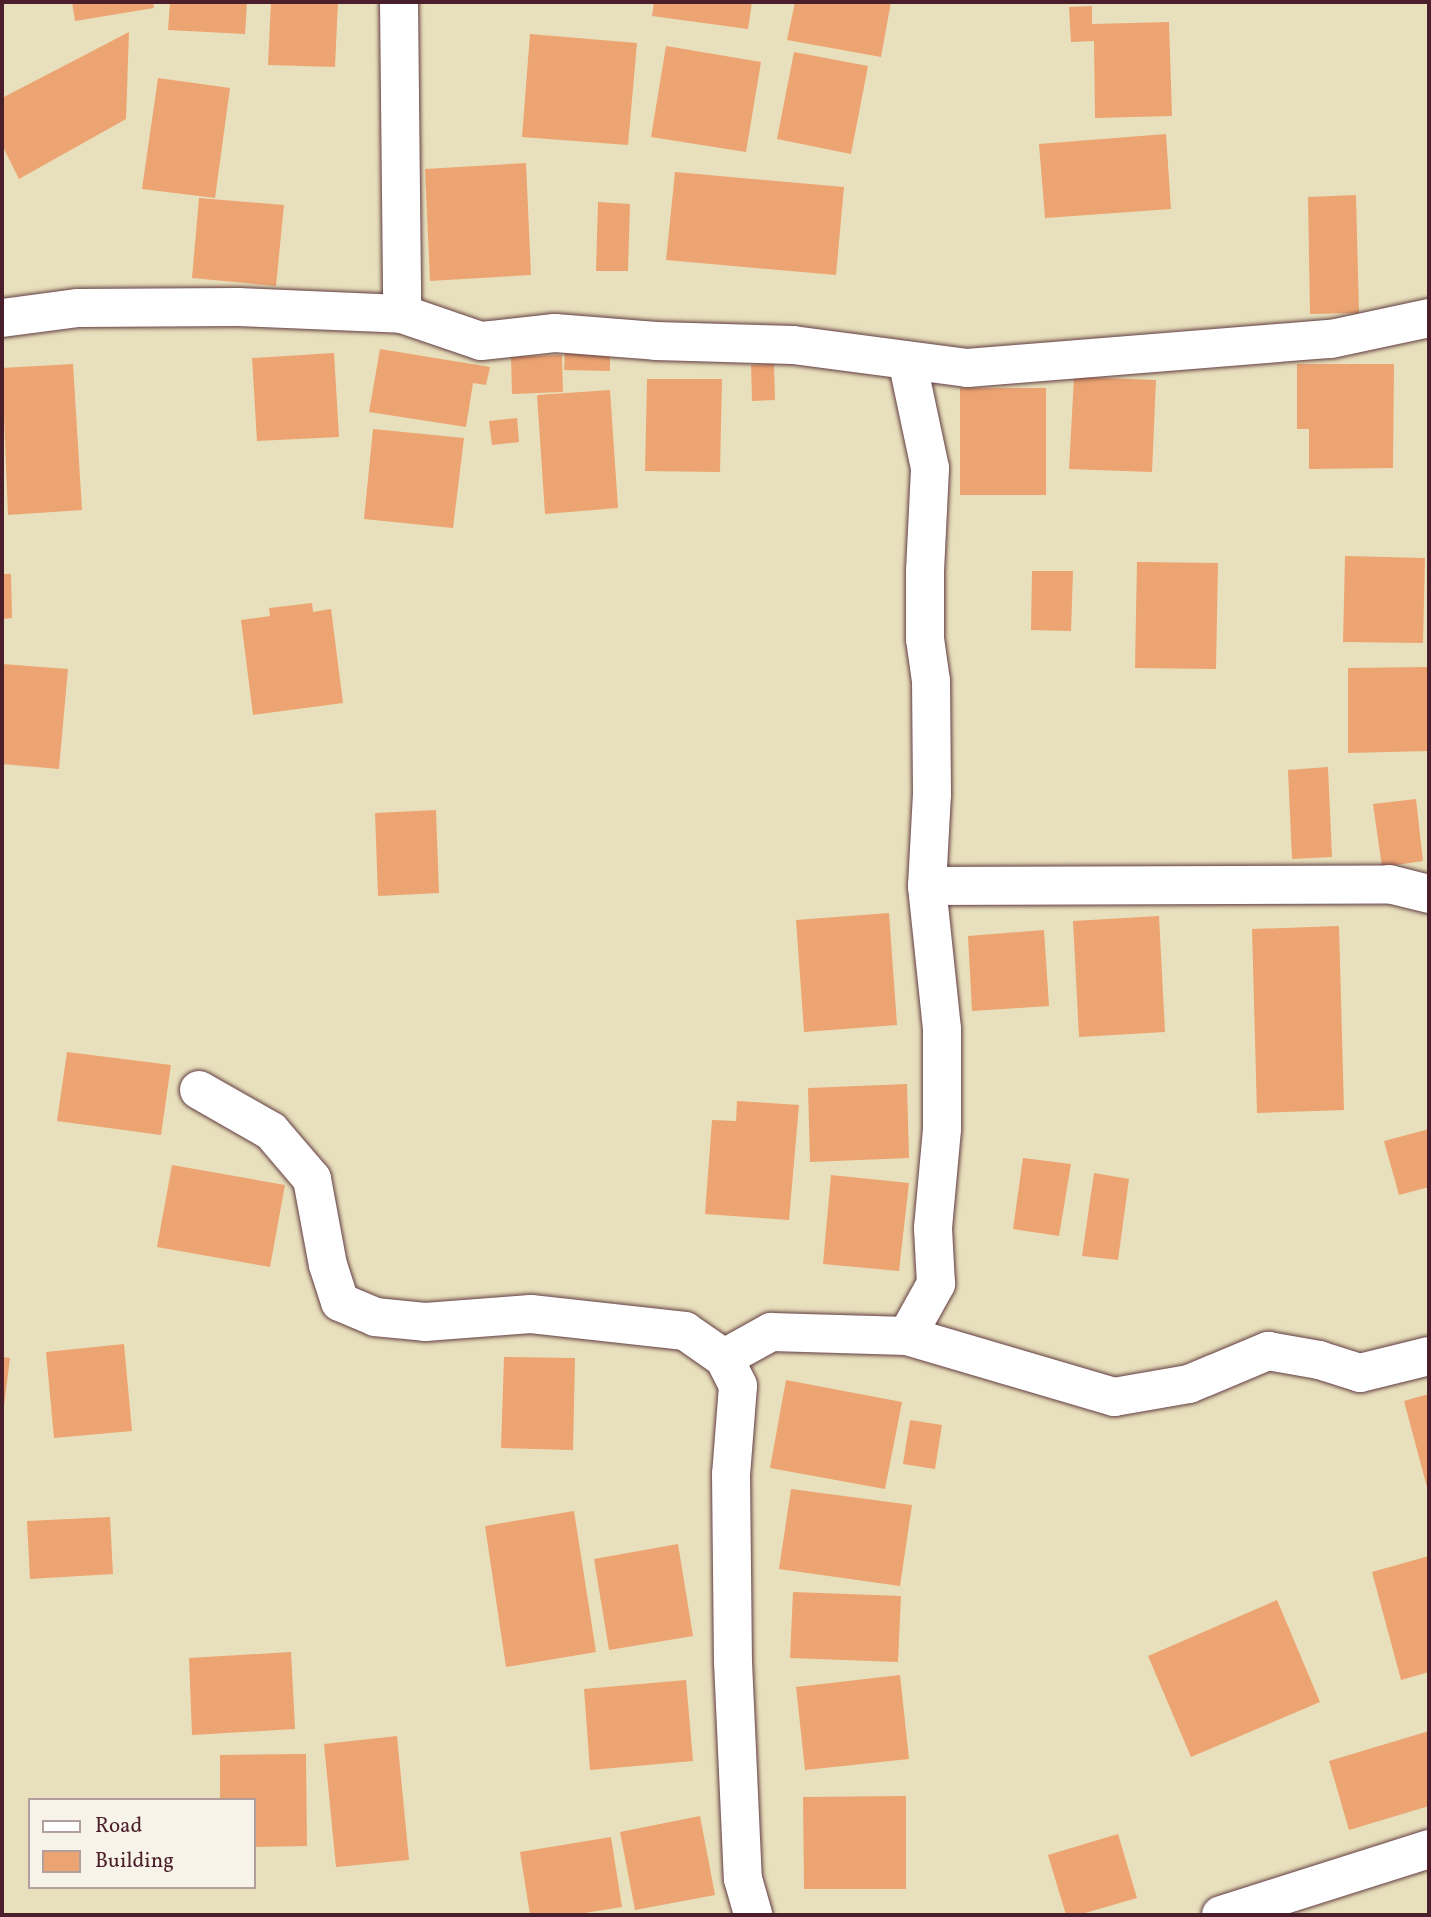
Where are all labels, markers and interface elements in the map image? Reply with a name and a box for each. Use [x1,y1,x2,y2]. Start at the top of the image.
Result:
legend [28,1798,256,1889]
text: Road [95,1812,142,1841]
text: Building [95,1847,174,1876]

